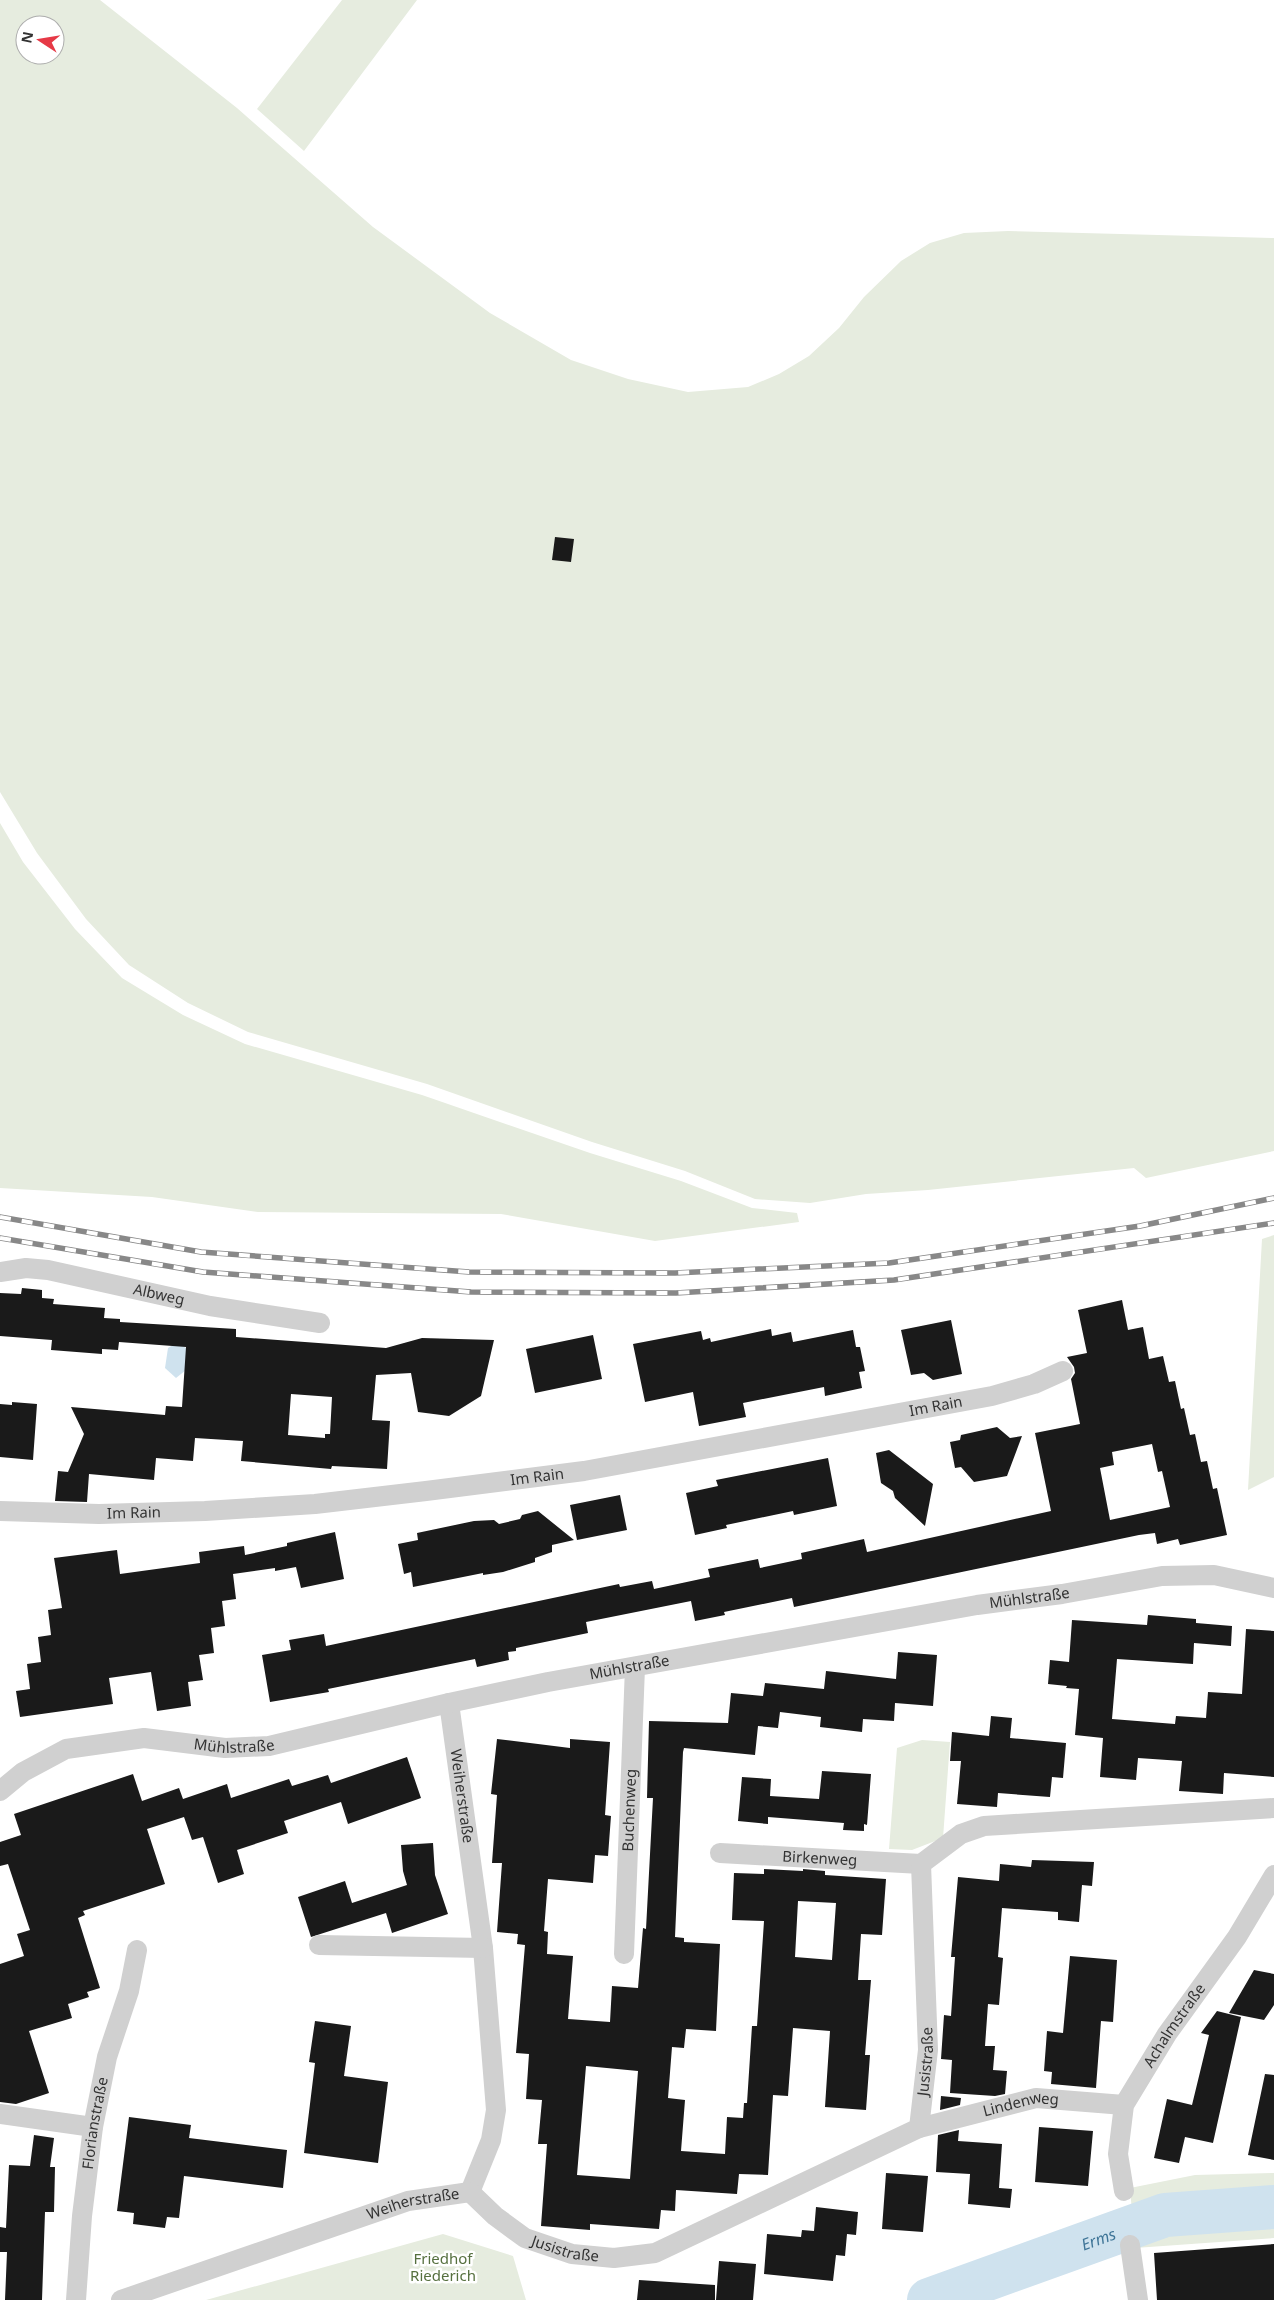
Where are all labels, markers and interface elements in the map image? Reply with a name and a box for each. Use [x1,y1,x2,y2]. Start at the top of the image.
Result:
north arrow [15,15,65,65]
text: N [16,30,37,45]
street label: Albweg [132,1278,187,1309]
street label: Im Rain [907,1391,964,1420]
street label: Im Rain [509,1463,565,1489]
street label: Im Rain [107,1501,161,1523]
street label: Mühlstraße [988,1582,1071,1612]
street label: Mühlstraße [588,1649,671,1683]
street label: Mühlstraße [193,1733,276,1757]
street label: Weiherstraße [446,1748,479,1844]
street label: Buchenweg [617,1768,640,1852]
street label: Birkenweg [782,1845,858,1870]
street label: Achalmstraße [1138,1979,1209,2071]
street label: Jusistraße [912,2027,937,2099]
street label: Florianstraße [77,2075,112,2170]
street label: Lindenweg [980,2086,1060,2120]
street label: Weiherstraße [364,2183,461,2224]
water label: Erms [1078,2223,1119,2255]
street label: Jusistraße [527,2229,600,2266]
park label: Friedhof Riederich [410,2248,476,2285]

